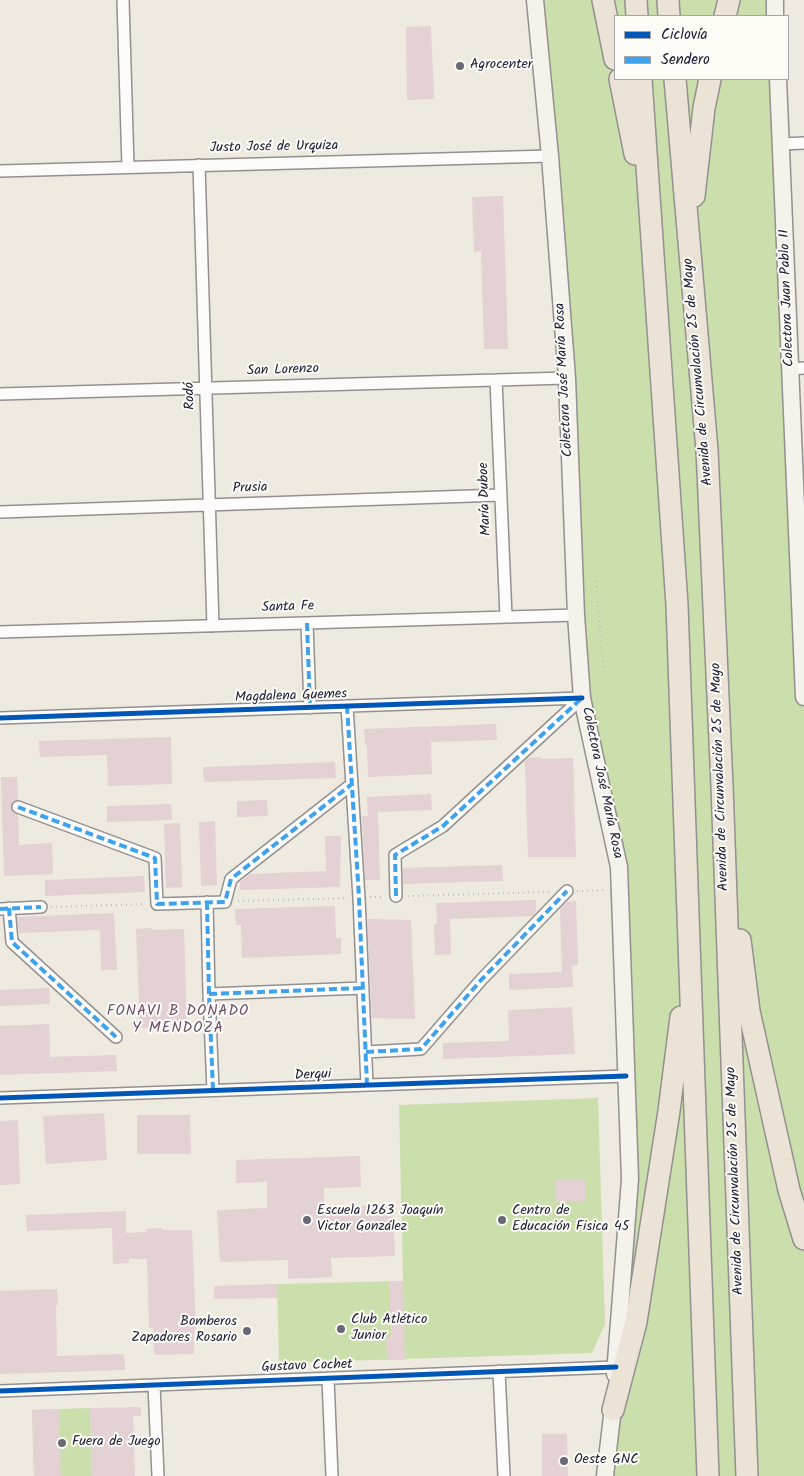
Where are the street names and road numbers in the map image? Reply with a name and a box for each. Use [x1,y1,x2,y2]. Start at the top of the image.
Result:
street label: Justo José de Urquiza [210,138,338,158]
street label: Colectora Juan Pablo II [777,229,799,367]
street label: Avenida de Circunvalación 25 de Mayo [681,257,717,487]
street label: Colectora José María Rosa [553,302,577,458]
street label: San Lorenzo [247,361,319,381]
street label: Rodó [182,382,200,410]
street label: María Duboe [476,462,496,536]
street label: Prusia [232,480,268,498]
street label: Santa Fe [261,599,315,617]
street label: Avenida de Circunvalación 25 de Mayo [709,663,733,891]
street label: Magdalena Guemes [235,687,347,707]
street label: Colectora José María Rosa [577,706,625,860]
street label: Derqui [294,1067,332,1085]
street label: Avenida de Circunvalación 25 de Mayo [724,1067,748,1295]
street label: Gustavo Cochet [261,1357,353,1377]

